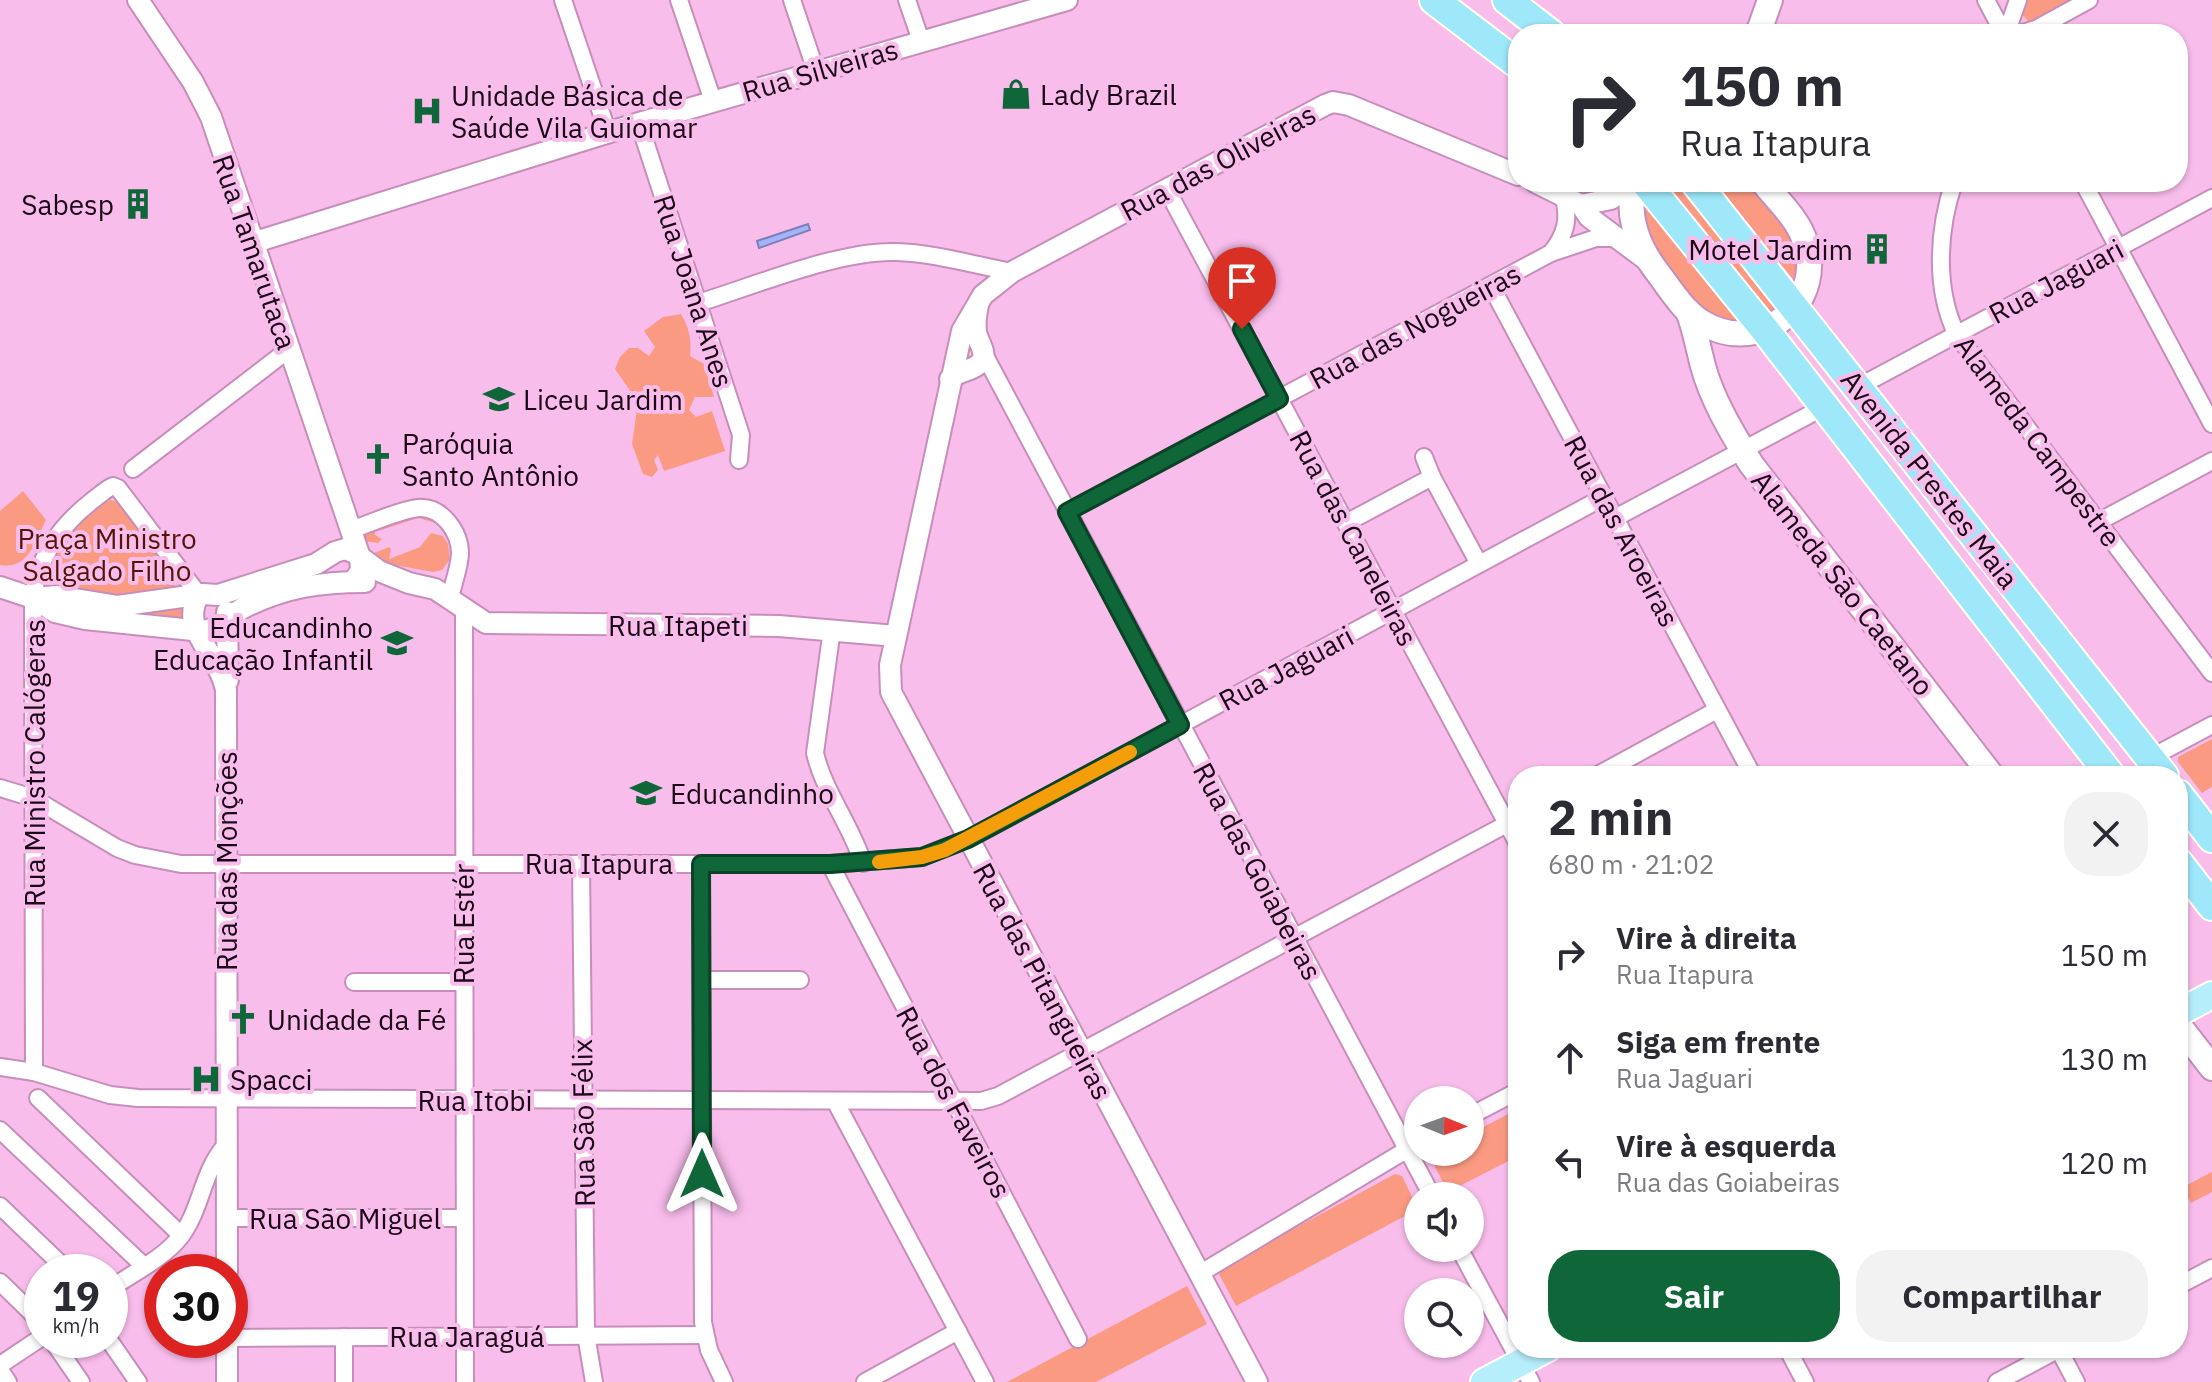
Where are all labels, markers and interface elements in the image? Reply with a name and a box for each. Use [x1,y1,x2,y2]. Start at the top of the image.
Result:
street label: Rua Silveiras [738,30,902,110]
text: 150 m [1680,49,1844,121]
icon: right [1548,56,1652,160]
place label: Lady Brazil [1040,76,1177,113]
place label: Unidade Básica de Saúde Vila Guiomar [451,77,697,146]
shop icon: Lady Brazil [999,77,1033,111]
hospital icon: Unidade Básica de Saúde Vila Guiomar [410,94,444,128]
street label: Rua das Oliveiras [1114,95,1322,229]
text: Rua Itapura [1680,119,1871,166]
street label: Rua Tamarutaca [204,150,306,354]
place label: Sabesp [21,186,114,223]
building icon: Sabesp [121,187,155,221]
street label: Rua Joana Anes [645,190,743,392]
street label: Rua Jaguari [1982,230,2130,332]
place label: Motel Jardim [1688,231,1853,268]
building icon: Motel Jardim [1860,232,1894,266]
pin [1208,247,1276,329]
street label: Rua das Nogueiras [1303,255,1527,397]
icon: arrive [1220,259,1264,303]
street label: Alameda Campestre [1946,328,2130,554]
street label: Avenida Prestes Maia [1833,362,2027,596]
place label: Liceu Jardim [523,381,683,418]
school or university icon: Liceu Jardim [482,382,516,416]
street label: Rua das Caneleiras [1282,424,1426,652]
place label: Paróquia Santo Antônio [402,425,579,494]
street label: Rua das Aroeiras [1556,429,1688,633]
church icon: Paróquia Santo Antônio [361,442,395,476]
street label: Alameda São Caetano [1744,463,1942,703]
park label: Praça Ministro Salgado Filho [17,520,197,589]
street label: Rua Itapeti [608,607,748,644]
place label: Educandinho Educação Infantil [153,609,373,678]
street label: Rua Jaguari [1212,617,1360,719]
street label: Rua Ministro Calógeras [16,619,53,907]
school or university icon: Educandinho Educação Infantil [380,626,414,660]
street label: Rua das Monções [208,751,245,971]
street label: Rua das Goiabeiras [1185,756,1331,986]
place label: Educandinho [670,775,834,812]
school or university icon: Educandinho [629,776,663,810]
text: 2 min [1548,786,1673,848]
button: close [2064,792,2148,876]
street label: Rua Itapura [525,845,673,882]
text: 680 m · 21:02 [1548,847,1714,881]
street label: Rua das Pitangueiras [965,856,1121,1106]
street label: Rua Estér [445,864,482,984]
text: Vire à direita [1616,918,1797,957]
icon: right [1548,932,1592,976]
text: 150 m [2061,935,2148,974]
text: Rua Itapura [1616,957,1754,991]
street label: Rua dos Faveiros [888,1000,1020,1204]
place label: Unidade da Fé [267,1001,446,1038]
church icon: Unidade da Fé [226,1002,260,1036]
text: Siga em frente [1616,1022,1820,1061]
icon: ahead [1548,1036,1592,1080]
street label: Rua São Félix [563,1039,603,1207]
text: 130 m [2061,1039,2148,1078]
place label: Spacci [230,1061,312,1098]
text: Rua Jaguari [1616,1061,1753,1095]
hospital icon: Spacci [189,1062,223,1096]
street label: Rua Itobi [417,1082,533,1119]
north arrow [1404,1086,1484,1166]
map controls [1404,1086,1484,1358]
text: Vire à esquerda [1616,1126,1836,1165]
position arrow [660,1132,744,1216]
icon: left [1548,1140,1592,1184]
text: 120 m [2061,1143,2148,1182]
text: Rua das Goiabeiras [1616,1165,1840,1199]
button: sound [1404,1182,1484,1262]
street label: Rua São Miguel [249,1200,441,1237]
button: Sair [1548,1250,1840,1342]
button: Compartilhar [1856,1250,2148,1342]
speed limit sign: 30 [144,1254,248,1358]
text: 19 [52,1270,100,1322]
button: search [1404,1278,1484,1358]
text: km/h [52,1312,100,1339]
street label: Rua Jaraguá [389,1318,545,1355]

